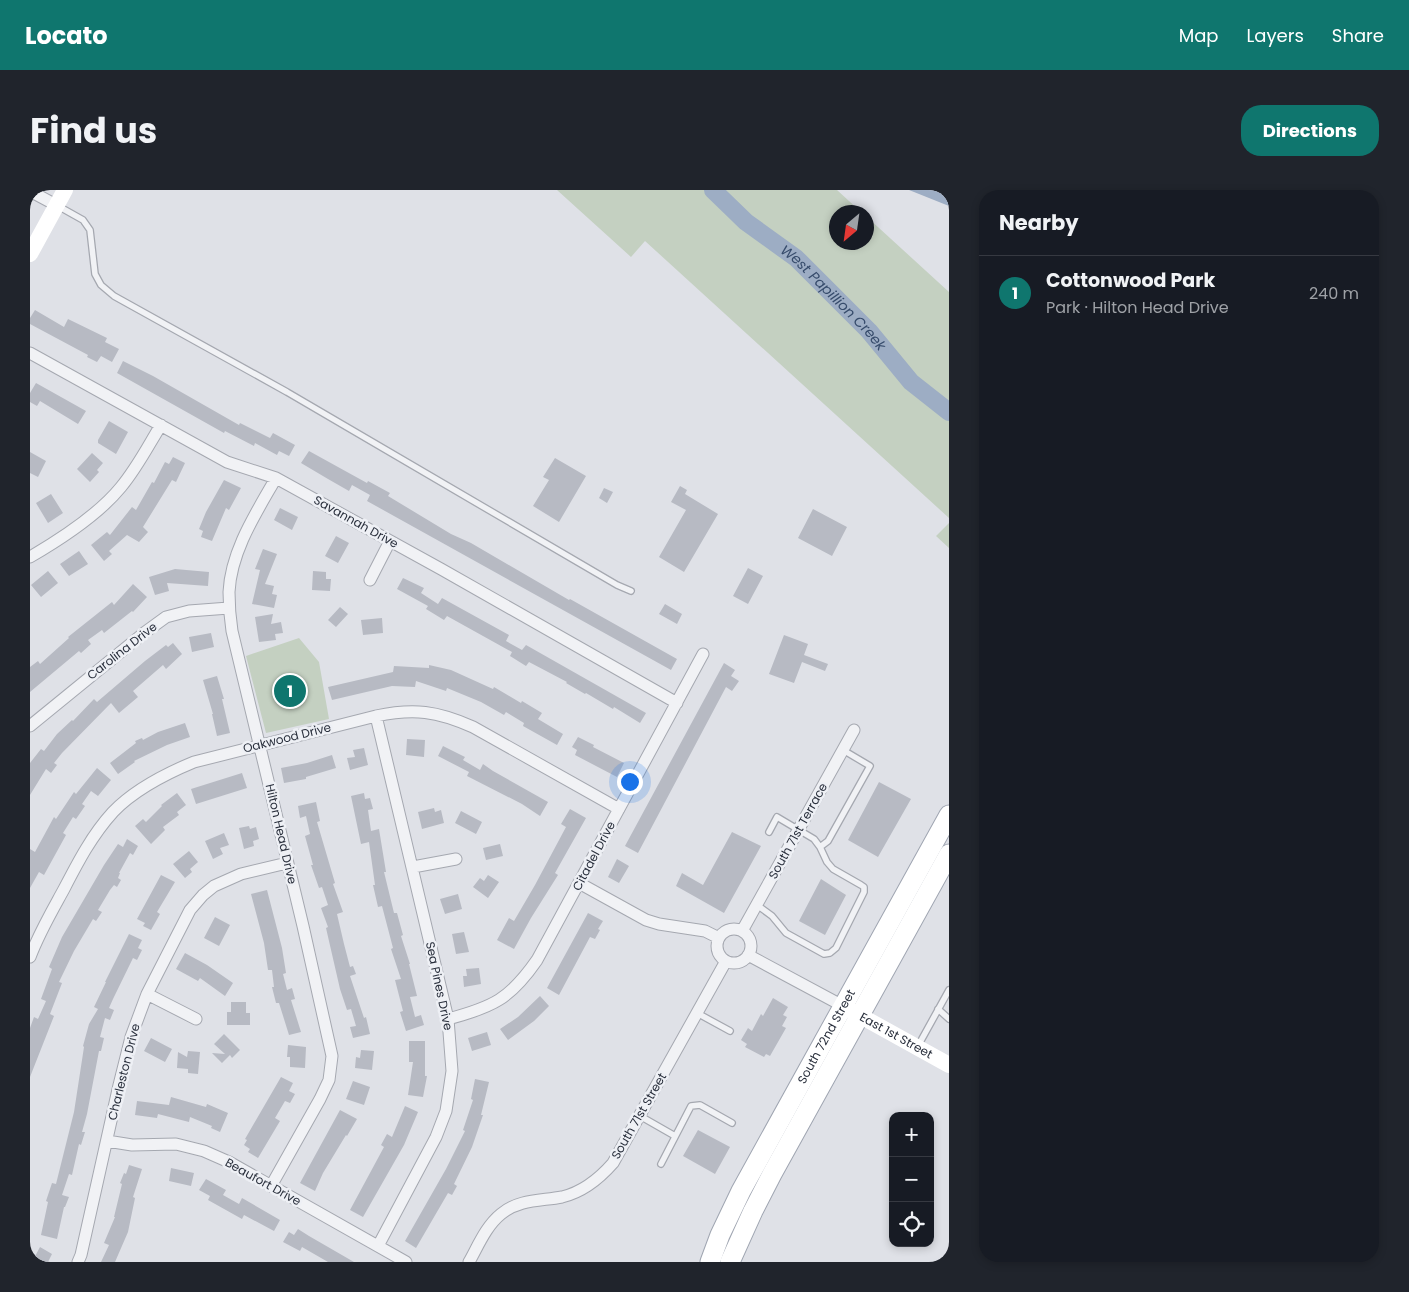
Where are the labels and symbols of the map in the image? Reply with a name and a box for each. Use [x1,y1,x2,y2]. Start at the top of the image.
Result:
north arrow [829,205,874,250]
water label: West Papillion Creek [776,240,892,355]
street label: Savannah Drive [311,491,402,552]
street label: Carolina Drive [83,618,160,683]
pin: 1 [274,672,306,710]
street label: Oakwood Drive [241,718,333,757]
your location [617,769,643,795]
street label: South 71st Terrace [764,780,831,882]
street label: Hilton Head Drive [262,782,301,886]
street label: Citadel Drive [568,818,619,894]
street label: Sea Pines Drive [422,940,457,1032]
street label: South 72nd Street [793,986,859,1087]
street label: East 1st Street [857,1008,936,1062]
street label: Charleston Drive [103,1022,144,1122]
street label: South 71st Street [607,1069,670,1162]
street label: Beaufort Drive [222,1154,304,1209]

